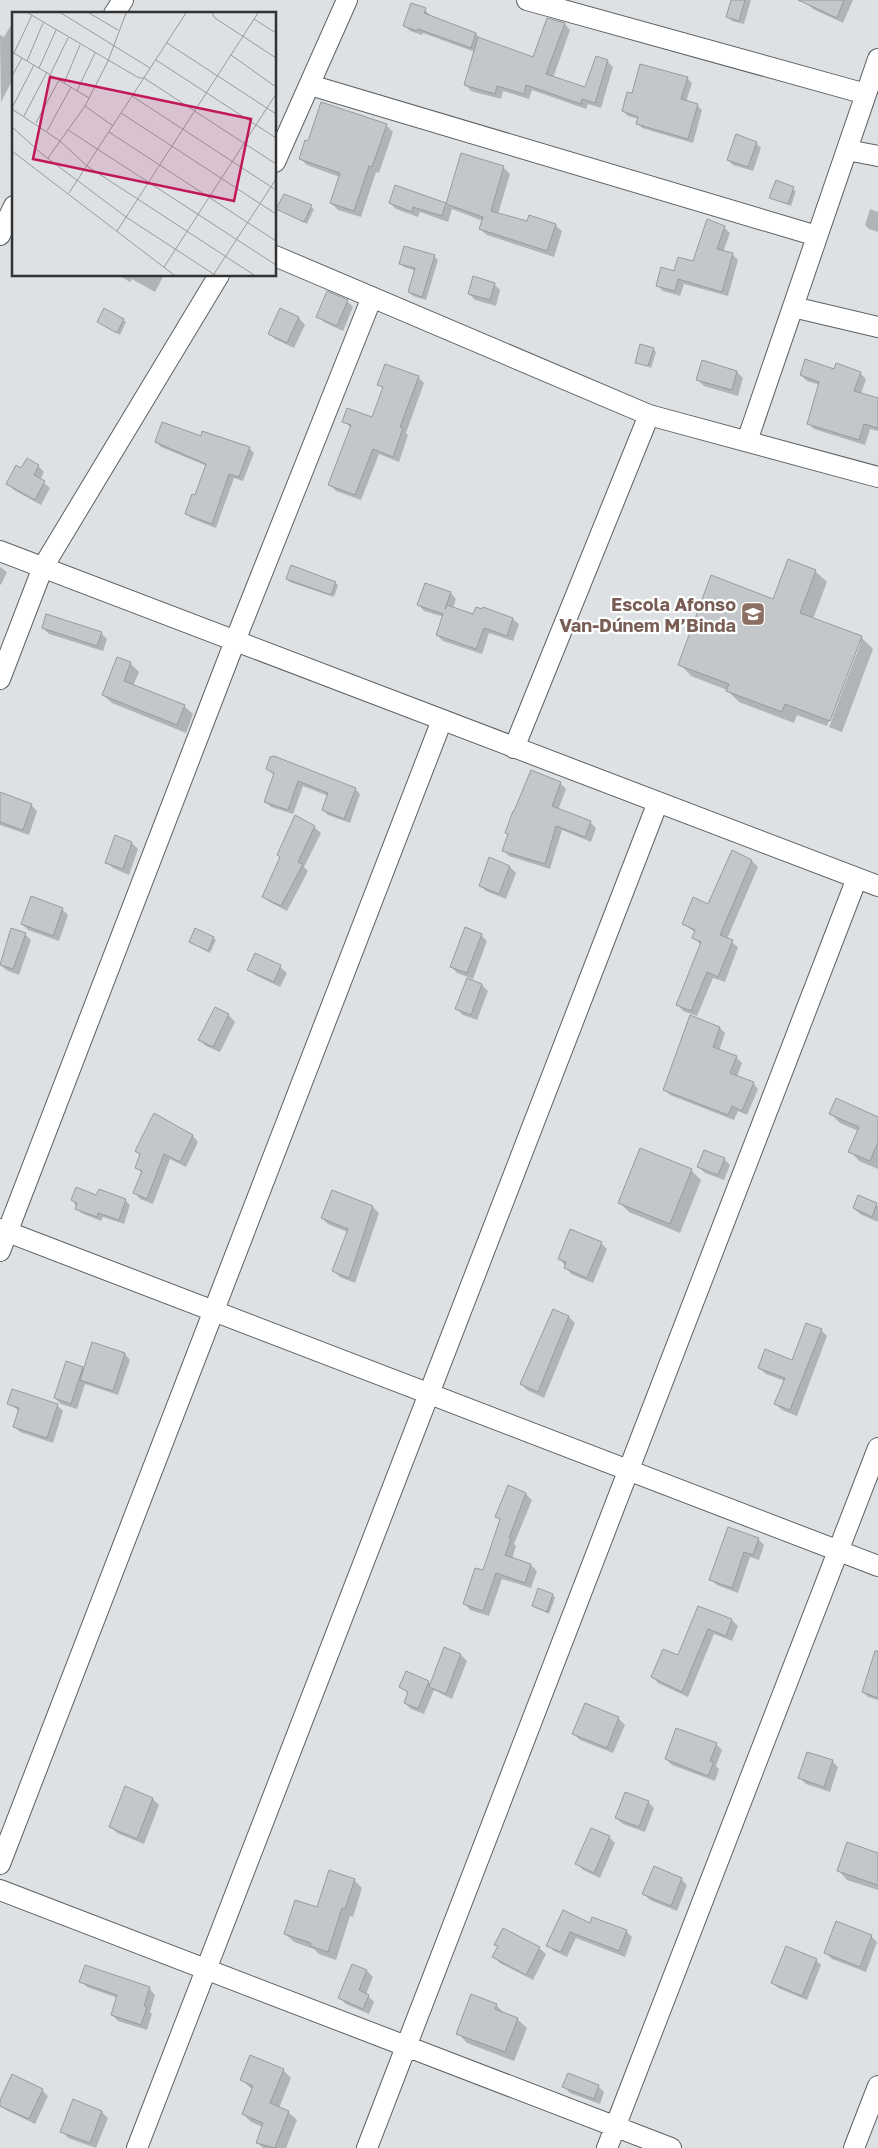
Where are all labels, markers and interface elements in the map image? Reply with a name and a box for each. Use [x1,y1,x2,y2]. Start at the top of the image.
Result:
inset map [12,12,276,276]
place label: Escola Afonso Van-Dúnem M’Binda [559,593,736,636]
school or university icon: Escola Afonso Van-Dúnem M’Binda [740,601,766,627]

